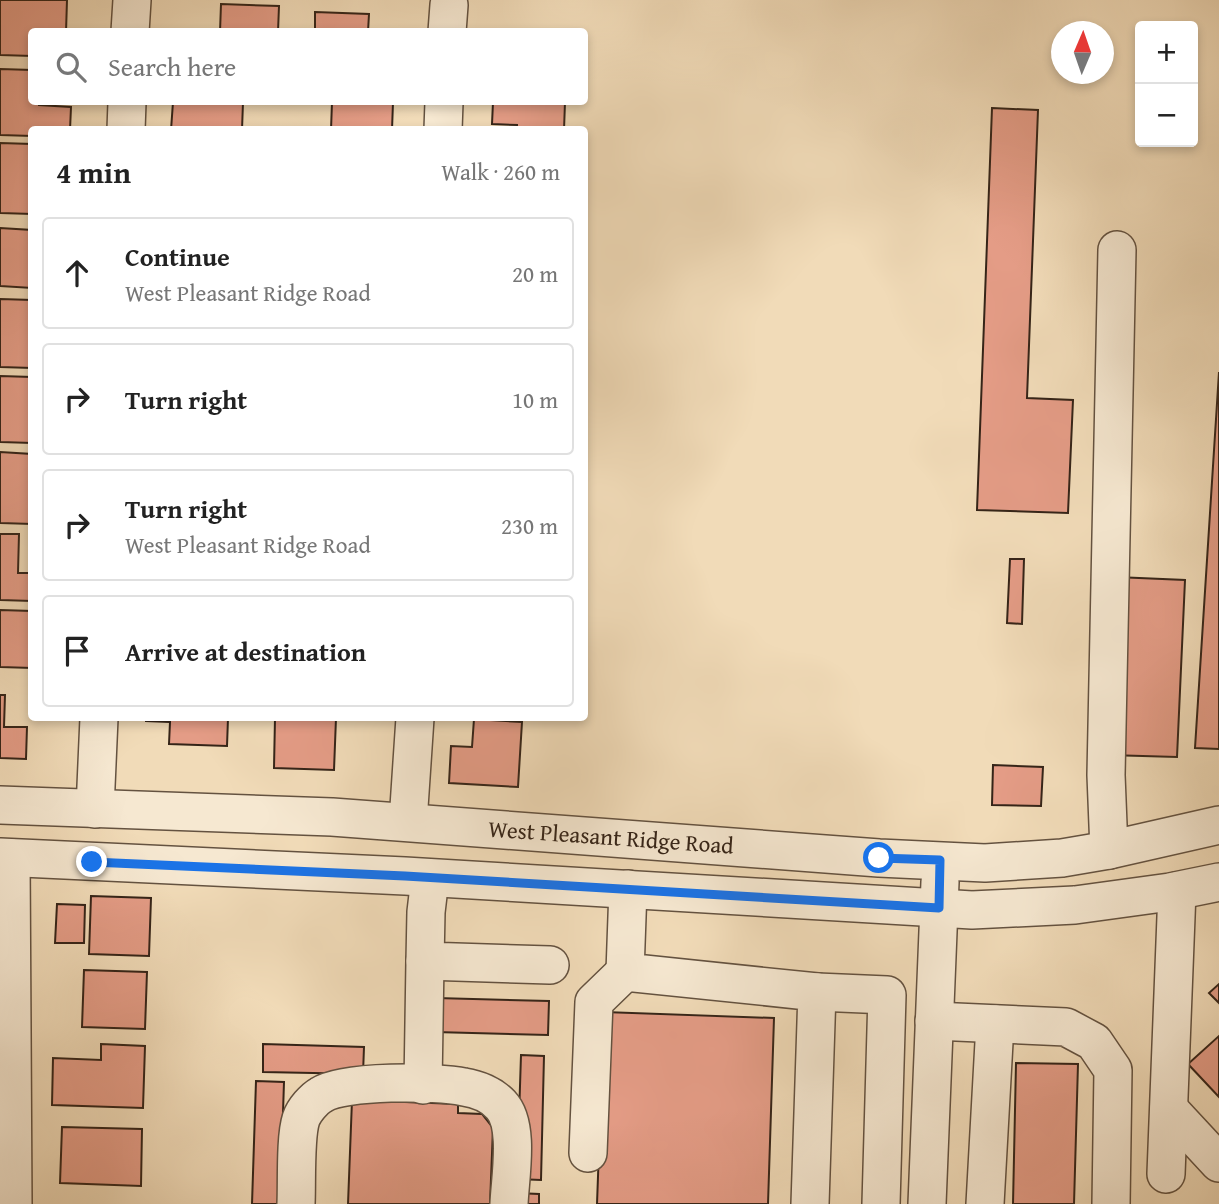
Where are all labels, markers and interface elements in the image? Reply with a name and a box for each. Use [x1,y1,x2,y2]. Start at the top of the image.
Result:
north arrow [1051,21,1114,84]
map controls [1135,21,1198,147]
button: + [1135,21,1198,84]
search box [28,28,588,105]
text: Search here [108,47,236,86]
icon: search [52,48,90,86]
button: − [1135,84,1198,147]
text: 4 min [56,150,131,194]
text: Walk · 260 m [441,155,560,188]
text: Continue [125,237,230,276]
icon: ahead [58,254,96,292]
text: 20 m [512,257,558,290]
text: West Pleasant Ridge Road [125,276,371,309]
icon: right [58,380,96,418]
text: Turn right [125,380,247,419]
text: 10 m [512,383,558,416]
text: Turn right [125,489,247,528]
icon: right [58,506,96,544]
text: 230 m [501,509,558,542]
text: West Pleasant Ridge Road [125,528,371,561]
icon: arrive [58,632,96,670]
text: Arrive at destination [125,632,366,671]
street label: West Pleasant Ridge Road [487,811,735,862]
route start [863,842,894,873]
route end [76,846,107,877]

